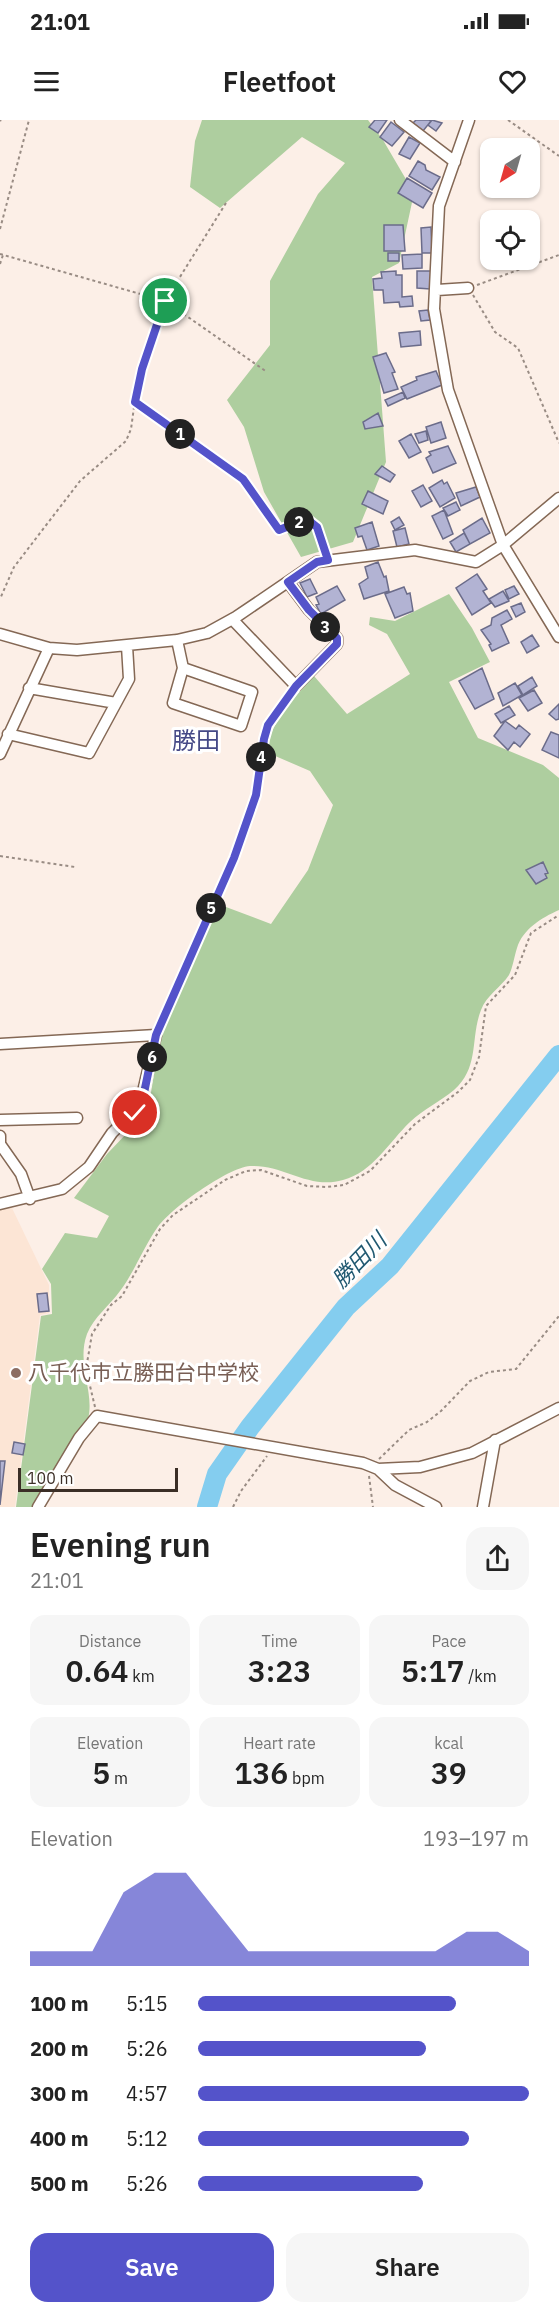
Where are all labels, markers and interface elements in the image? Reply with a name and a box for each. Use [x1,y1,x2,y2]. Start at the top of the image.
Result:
text: 21:01 [30,7,90,36]
text: Fleetfoot [223,64,336,99]
icon: menu [30,65,63,98]
icon: heart [496,65,529,98]
north arrow [480,138,540,198]
map controls [480,138,540,270]
button: locate [480,210,540,270]
pin [139,275,190,326]
icon: arrive [148,284,181,317]
pin: 1 [165,419,195,449]
text: 1 [175,424,185,444]
pin: 2 [284,507,314,537]
text: 2 [294,512,304,532]
pin: 3 [310,612,340,642]
text: 3 [320,617,330,637]
district label: 勝田 [172,724,220,756]
pin: 4 [246,742,276,772]
text: 4 [256,747,266,767]
pin: 5 [196,893,226,923]
text: 5 [206,898,216,918]
pin: 6 [137,1042,167,1072]
text: 6 [147,1047,157,1067]
pin [109,1087,160,1138]
icon: check [118,1096,151,1129]
water label: 勝田川 [325,1224,393,1293]
place label: 八千代市立勝田台中学校 [28,1358,259,1386]
marker: 八千代市立勝田台中学校 [9,1366,23,1380]
scale bar [18,1465,178,1492]
text: 100 m [27,1468,74,1488]
text: Evening run [30,1523,211,1566]
button: share [466,1527,529,1590]
text: 21:01 [30,1567,84,1594]
text: Distance [79,1631,141,1651]
text: Time [262,1631,297,1651]
text: Pace [431,1631,466,1651]
text: 0.64 [66,1651,129,1690]
text: 3:23 [248,1651,311,1690]
text: 5:17 [401,1651,464,1690]
text: km [129,1666,155,1686]
text: /km [464,1666,497,1686]
text: Elevation [77,1733,143,1753]
text: Heart rate [243,1733,316,1753]
text: kcal [434,1733,463,1753]
text: 5 [92,1753,110,1792]
text: 136 [234,1753,288,1792]
text: 39 [431,1753,467,1792]
text: m [110,1768,128,1788]
text: bpm [288,1768,325,1788]
text: Elevation [30,1825,113,1852]
text: 193–197 m [423,1825,529,1852]
text: 100 m [30,1990,89,2017]
text: 5:15 [126,1990,168,2017]
text: 200 m [30,2035,89,2062]
text: 5:26 [126,2035,168,2062]
text: 300 m [30,2080,89,2107]
text: 4:57 [126,2080,168,2107]
text: 400 m [30,2125,89,2152]
text: 5:12 [126,2125,168,2152]
text: 500 m [30,2170,89,2197]
text: 5:26 [126,2170,168,2197]
button: Save [30,2233,274,2302]
button: Share [286,2233,529,2302]

